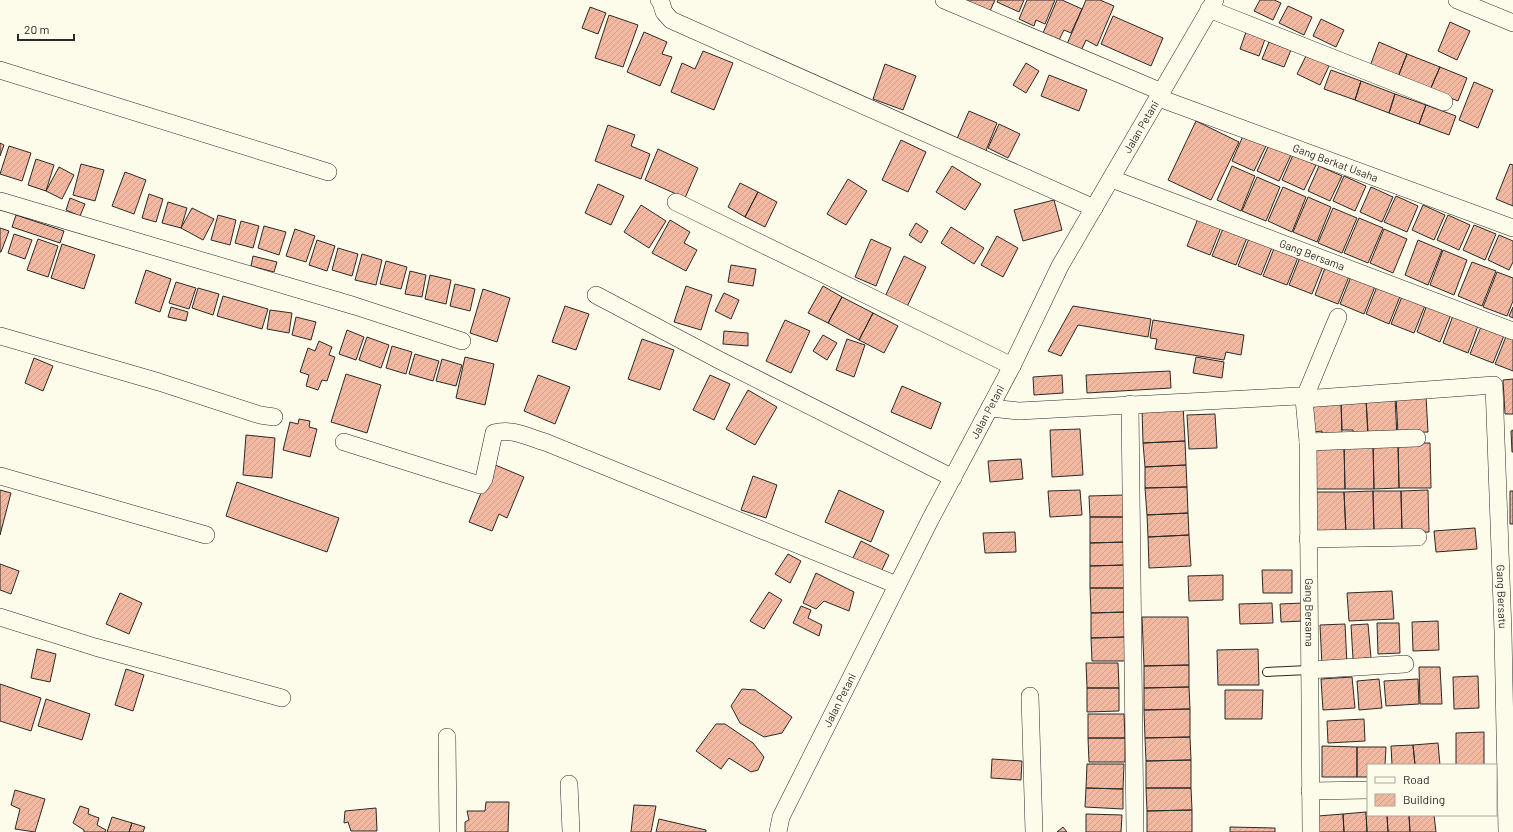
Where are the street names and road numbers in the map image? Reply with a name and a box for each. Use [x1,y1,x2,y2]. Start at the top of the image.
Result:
street label: Jalan Petani [1120,98,1161,155]
street label: Gang Berkat Usaha [1291,141,1380,184]
street label: Gang Bersama [1278,236,1347,273]
street label: Jalan Petani [968,383,1007,441]
street label: Gang Bersatu [1495,564,1510,629]
street label: Gang Bersama [1303,578,1317,647]
street label: Jalan Petani [820,671,858,729]

